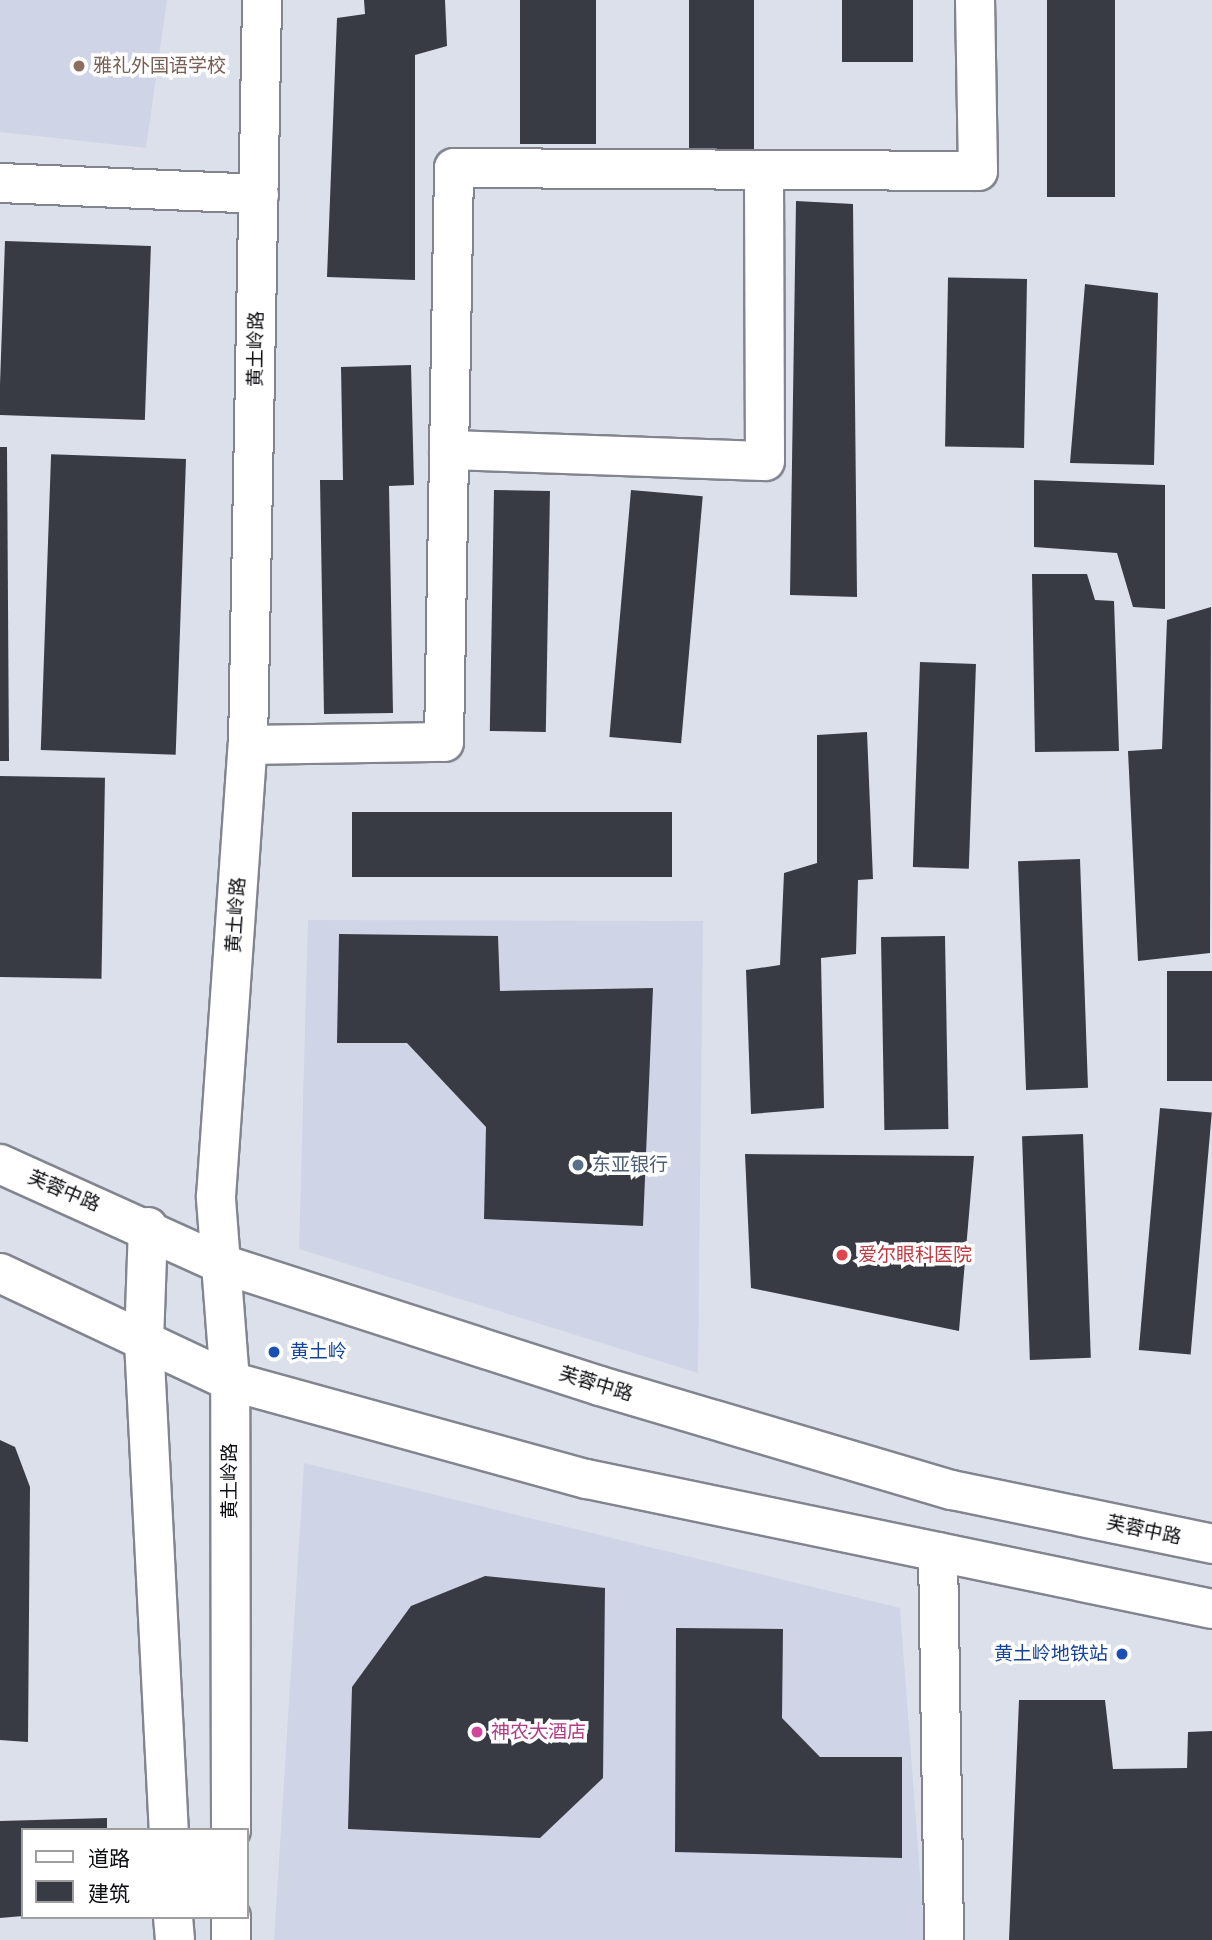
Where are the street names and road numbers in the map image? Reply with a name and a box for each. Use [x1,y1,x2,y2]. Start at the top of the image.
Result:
street label: 黄土岭路 [244,311,268,387]
street label: 黄土岭路 [222,876,250,954]
street label: 芙蓉中路 [25,1166,103,1216]
street label: 芙蓉中路 [556,1362,636,1406]
street label: 黄土岭路 [219,1443,241,1519]
street label: 芙蓉中路 [1104,1511,1184,1549]

